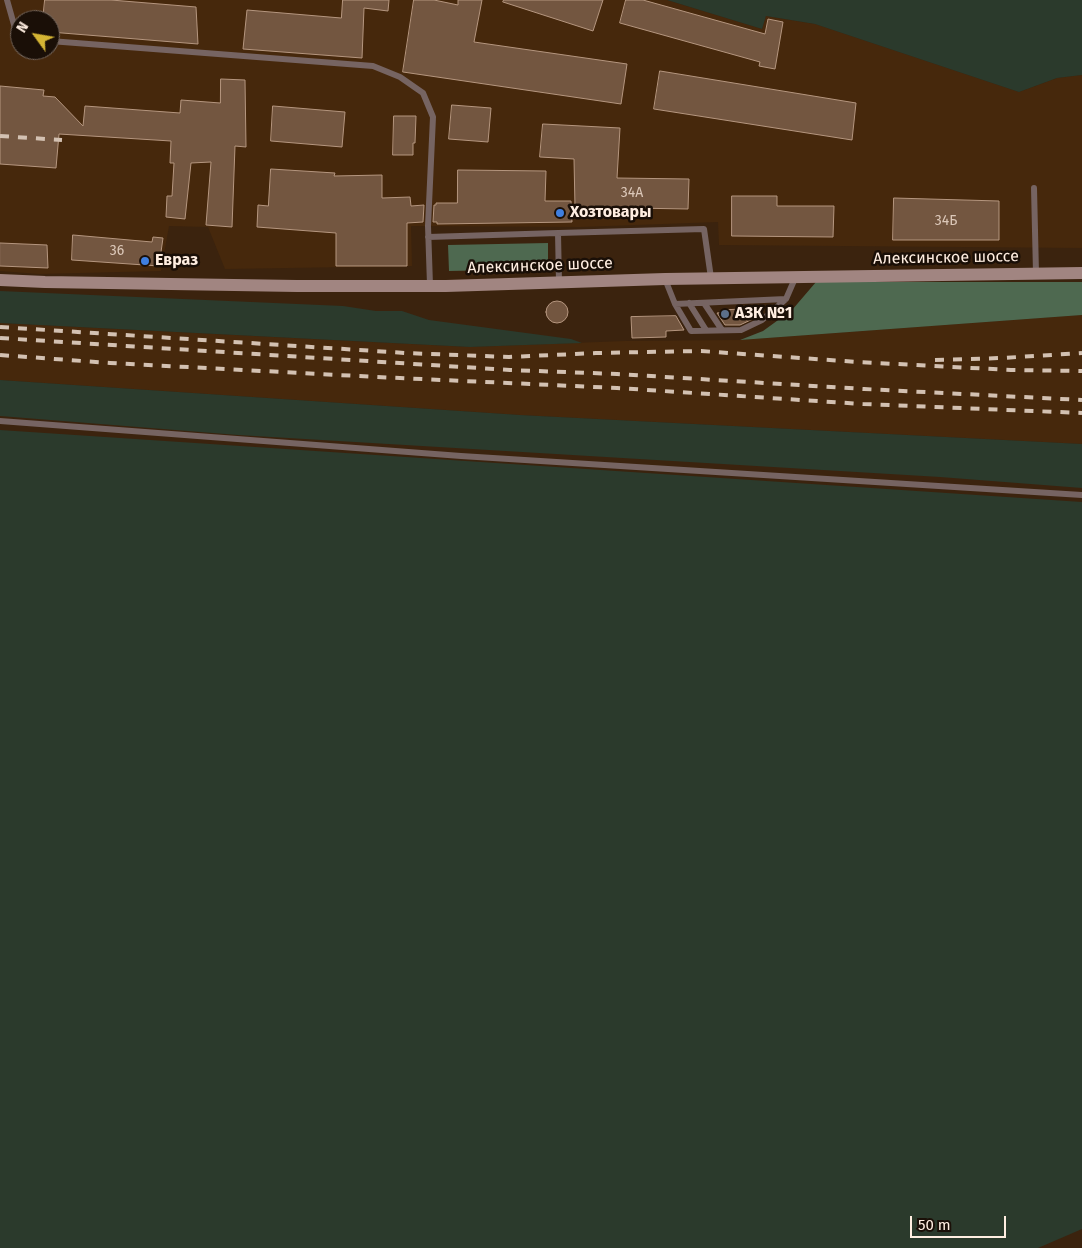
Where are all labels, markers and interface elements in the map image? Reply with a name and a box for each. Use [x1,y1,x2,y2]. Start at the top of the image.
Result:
north arrow [10,10,60,60]
text: N [13,19,32,36]
house number: 34А [621,185,643,201]
place label: Хозтовары [570,203,651,223]
marker: Хозтовары [554,207,566,219]
house number: 34Б [935,213,957,229]
house number: 36 [110,243,124,259]
street label: Алексинское шоссе [873,247,1019,269]
place label: Евраз [155,251,198,271]
street label: Алексинское шоссе [467,254,613,278]
marker: Евраз [139,255,151,267]
place label: АЗК №1 [735,304,792,324]
marker: АЗК №1 [719,308,731,320]
scale bar [912,1206,1008,1238]
text: 50 m [918,1216,951,1234]

